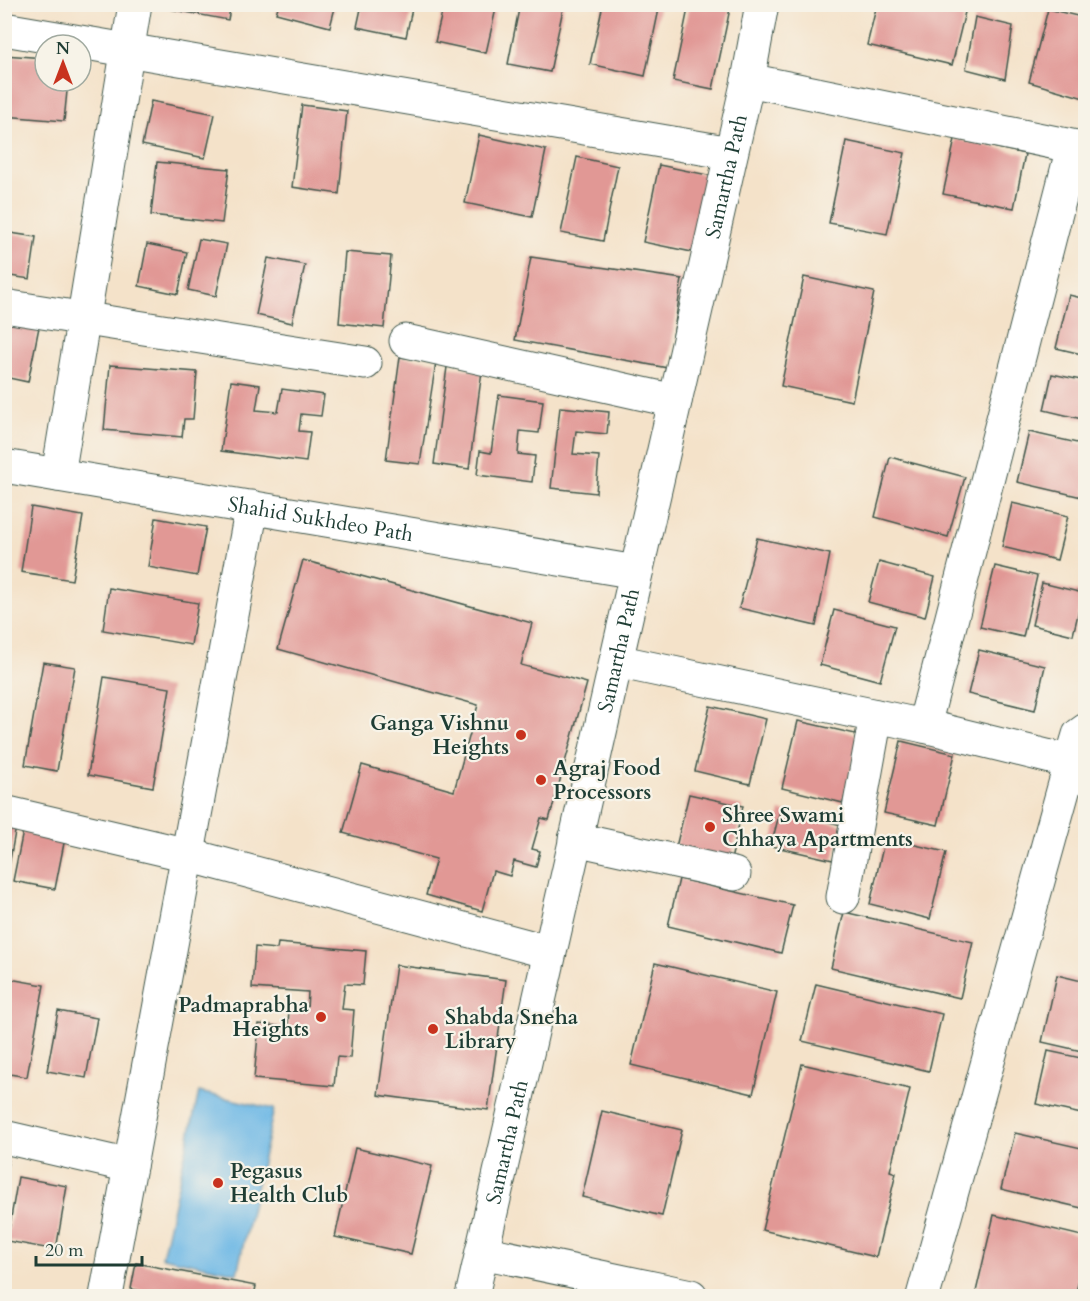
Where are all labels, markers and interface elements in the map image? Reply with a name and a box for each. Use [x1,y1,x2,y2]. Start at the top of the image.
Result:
north arrow [33,33,93,93]
text: N [56,38,70,60]
street label: Samartha Path [698,111,754,241]
street label: Shahid Sukhdeo Path [226,489,416,549]
street label: Samartha Path [590,585,647,715]
place label: Ganga Vishnu Heights [370,709,509,762]
marker: Ganga Vishnu Heights [514,728,528,742]
place label: Agraj Food Processors [553,754,661,807]
marker: Agraj Food Processors [534,773,548,787]
place label: Shree Swami Chhaya Apartments [722,801,913,854]
marker: Shree Swami Chhaya Apartments [703,820,717,834]
place label: Padmaprabha Heights [178,991,310,1044]
place label: Shabda Sneha Library [445,1003,579,1056]
marker: Padmaprabha Heights [314,1010,328,1024]
marker: Shabda Sneha Library [426,1022,440,1036]
street label: Samartha Path [479,1076,535,1207]
place label: Pegasus Health Club [230,1157,348,1210]
marker: Pegasus Health Club [211,1176,225,1190]
scale bar [36,1229,142,1267]
text: 20 m [45,1238,84,1263]

